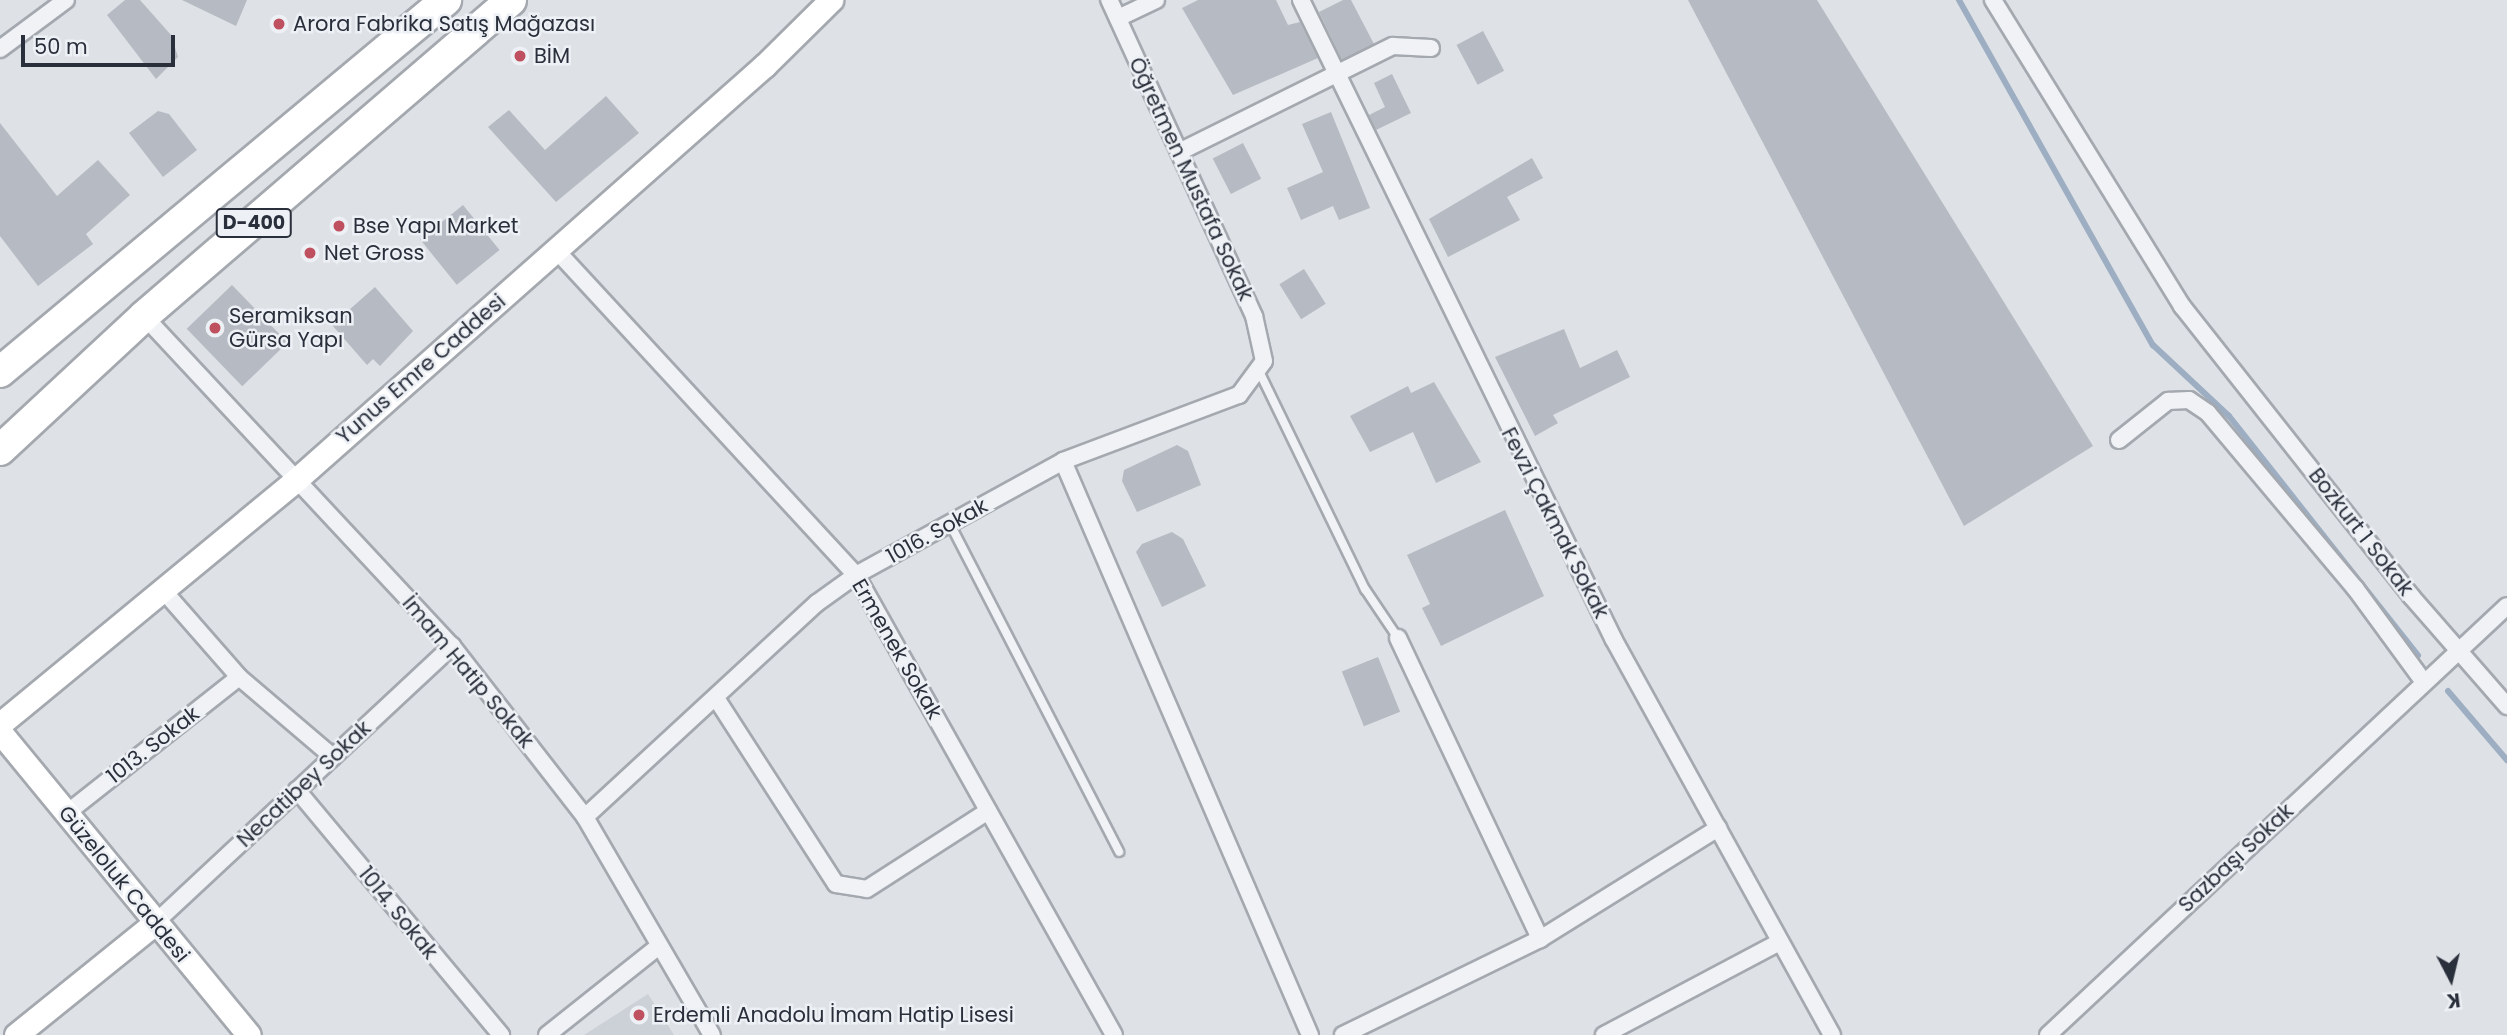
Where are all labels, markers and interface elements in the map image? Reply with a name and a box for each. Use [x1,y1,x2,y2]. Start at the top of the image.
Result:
place label: Arora Fabrika Satış Mağazası [293,11,595,37]
marker: Arora Fabrika Satış Mağazası [271,16,287,32]
scale bar [24,21,178,65]
text: 50 m [34,32,88,61]
place label: BİM [534,43,570,69]
marker: BİM [512,48,528,64]
street label: Öğretmen Mustafa Sokak [1123,53,1259,305]
road number: D-400 [216,208,292,238]
place label: Bse Yapı Market [353,213,518,239]
marker: Bse Yapı Market [331,218,347,234]
place label: Net Gross [324,240,425,266]
marker: Net Gross [302,245,318,261]
street label: Yunus Emre Caddesi [331,289,511,449]
place label: Seramiksan Gürsa Yapı [229,303,353,353]
marker: Seramiksan Gürsa Yapı [207,320,223,336]
street label: Fevzi Çakmak Sokak [1496,423,1614,623]
street label: Bozkurt 1 Sokak [2303,463,2419,601]
street label: 1016. Sokak [882,493,992,569]
street label: Ermenek Sokak [847,574,947,724]
street label: İmam Hatip Sokak [397,591,539,753]
street label: 1013. Sokak [102,701,204,789]
street label: Necatibey Sokak [232,716,376,852]
street label: Sazbaşı Sokak [2173,798,2299,918]
street label: Güzeloluk Caddesi [53,801,195,967]
street label: 1014. Sokak [353,862,443,964]
north arrow [2416,944,2486,1014]
text: K [2445,986,2462,1015]
place label: Erdemli Anadolu İmam Hatip Lisesi [653,1002,1014,1028]
marker: Erdemli Anadolu İmam Hatip Lisesi [631,1007,647,1023]

